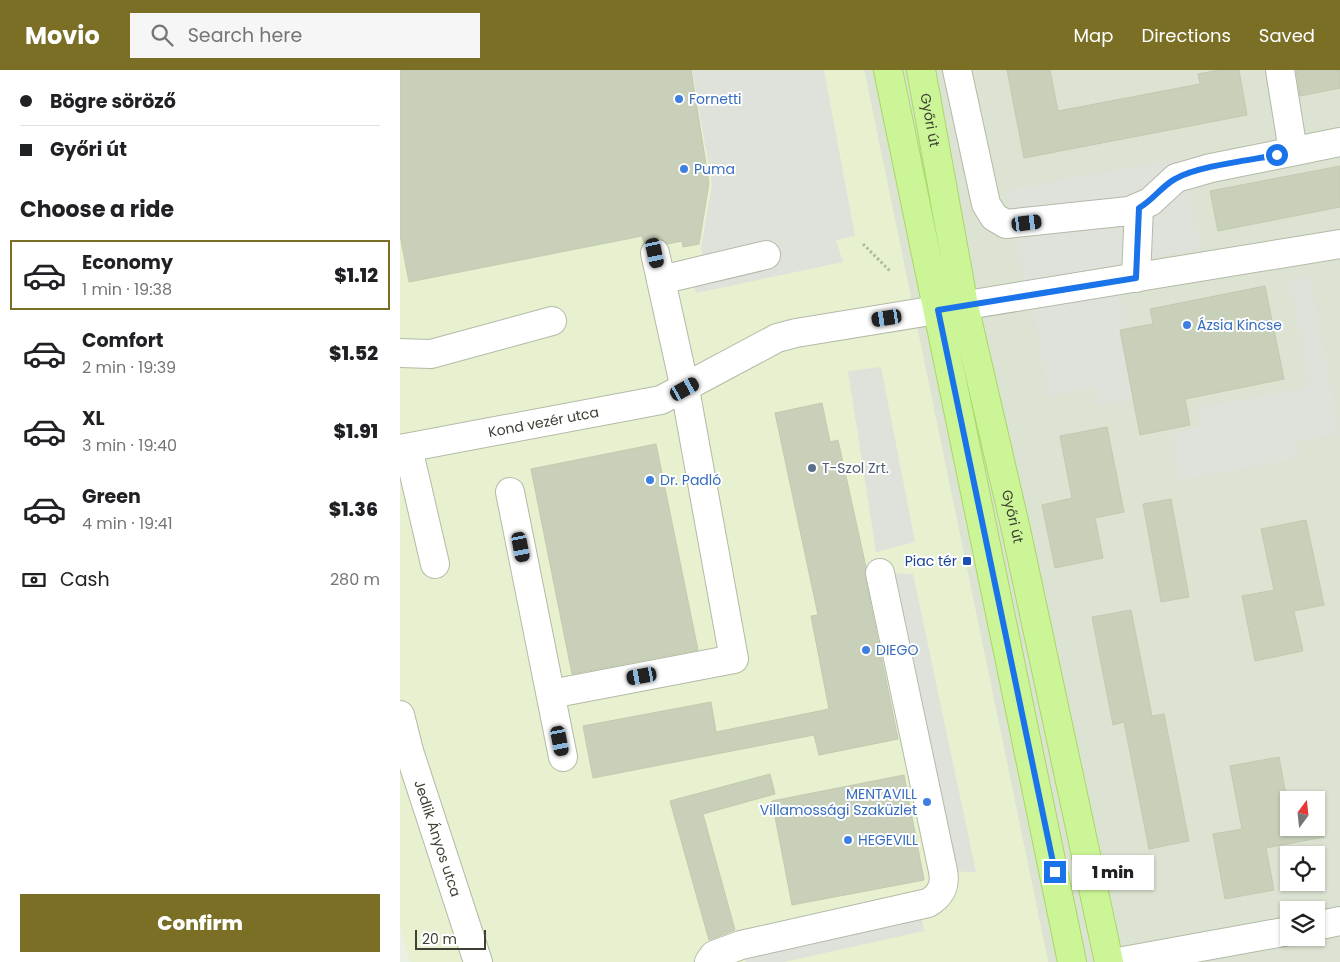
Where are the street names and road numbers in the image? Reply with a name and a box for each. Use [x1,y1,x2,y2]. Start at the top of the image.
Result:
street label: Győri út [915,92,945,149]
street label: Kond vezér utca [487,402,600,442]
street label: Győri út [997,488,1029,545]
street label: Jedlik Ányos utca [409,777,466,899]

